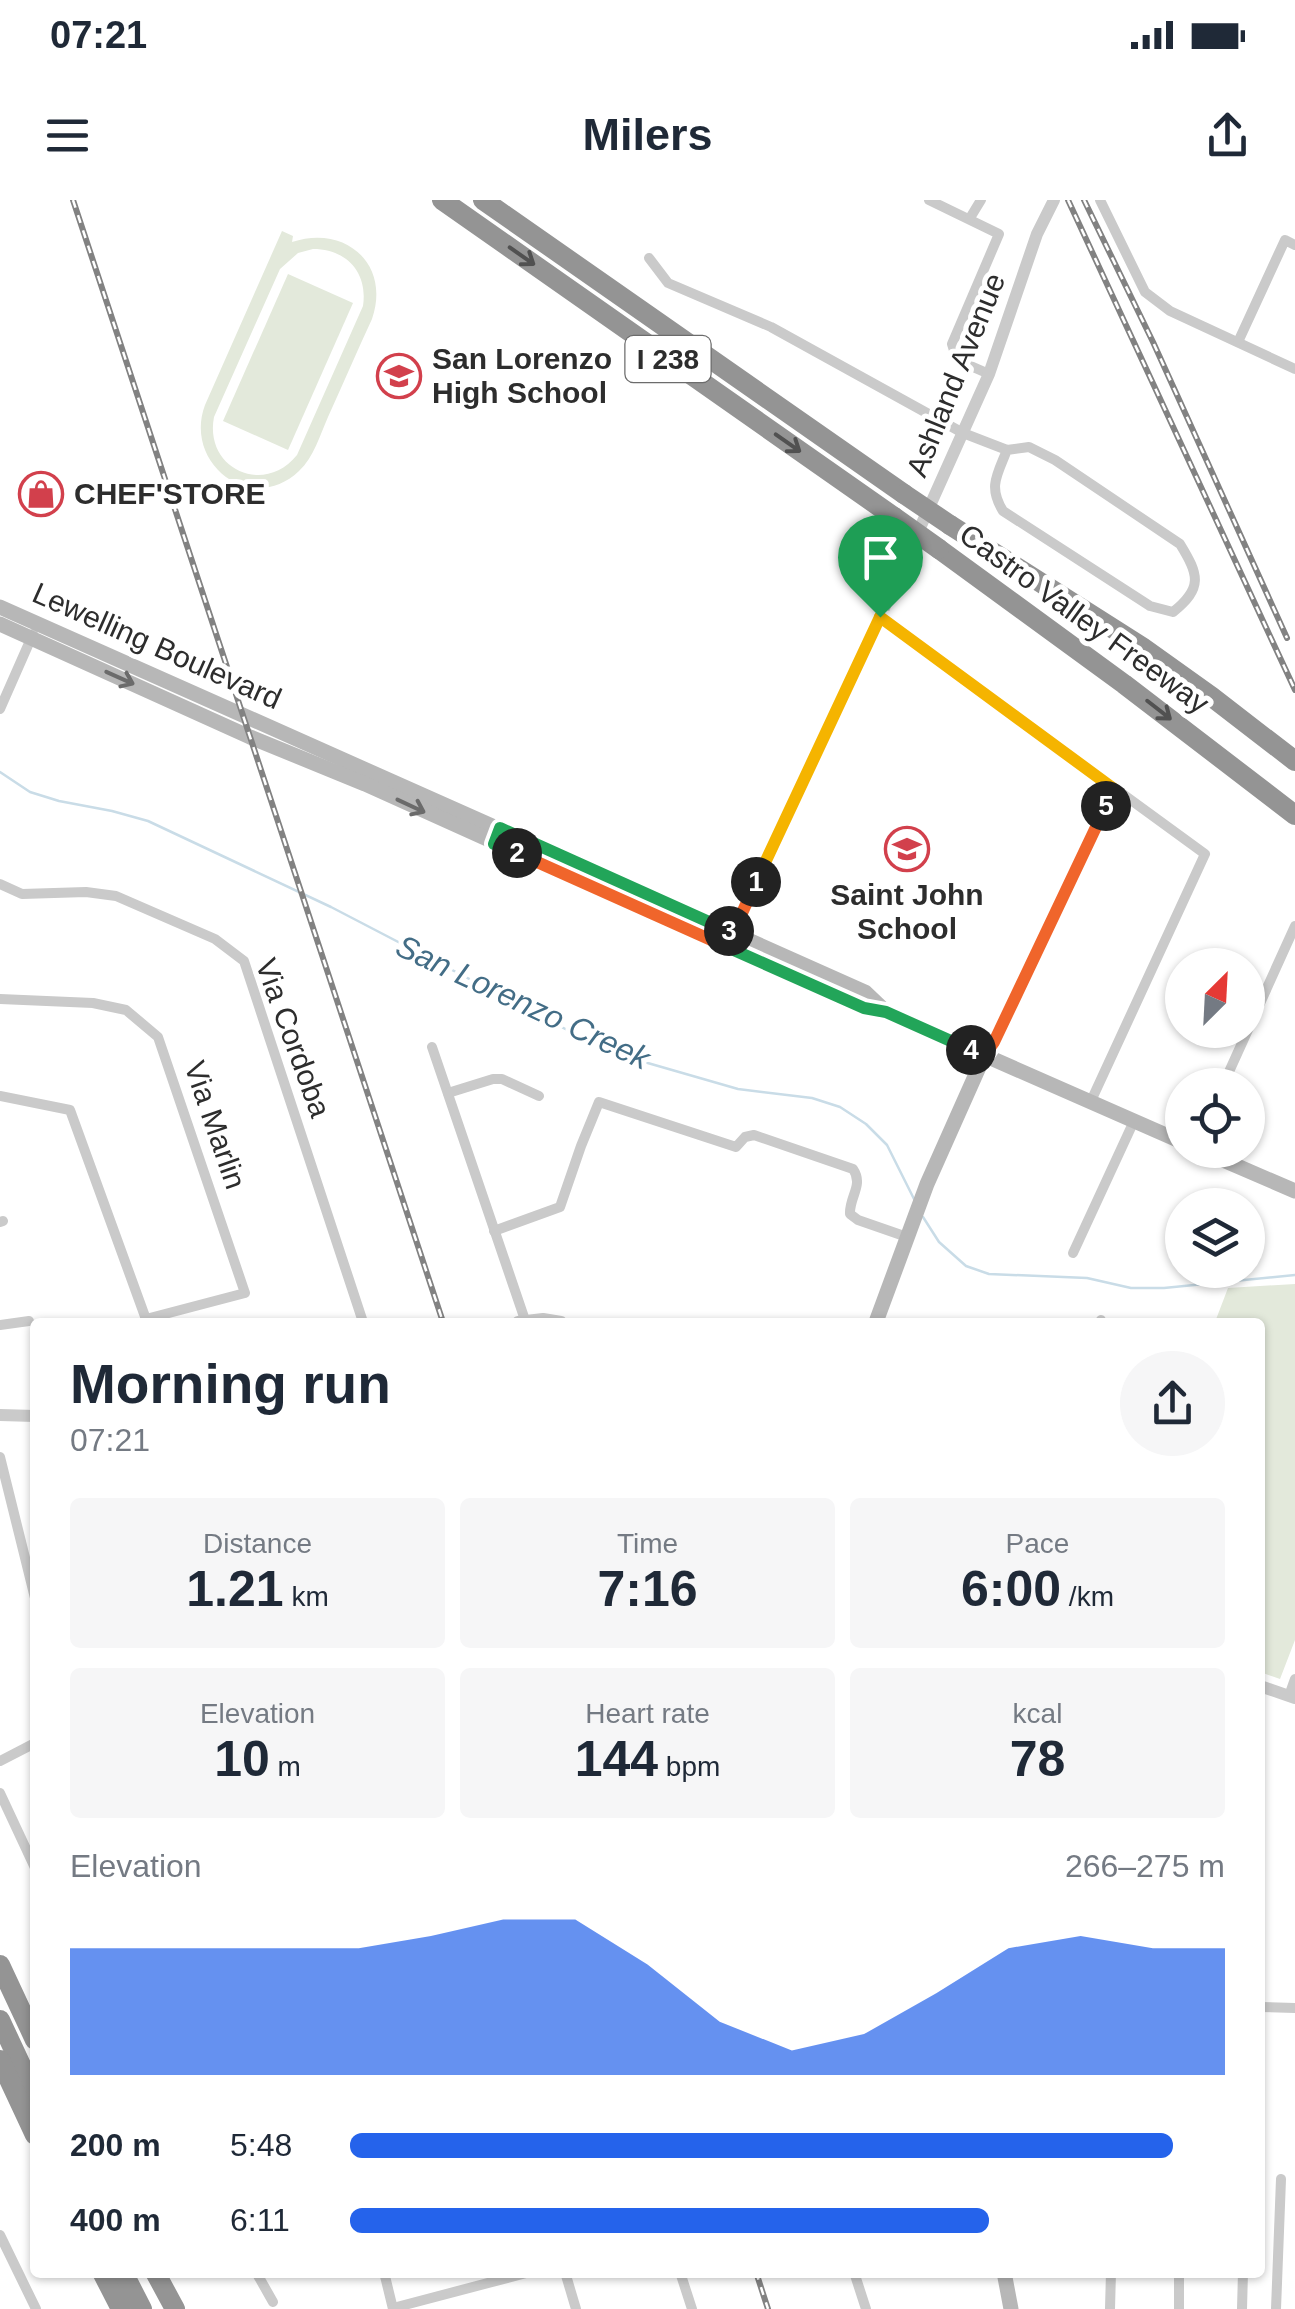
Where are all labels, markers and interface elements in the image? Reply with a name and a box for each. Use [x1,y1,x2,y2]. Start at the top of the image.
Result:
text: 07:21 [50,14,147,56]
icon: menu [40,108,95,163]
icon: share [1200,108,1255,163]
text: Milers [582,109,713,160]
one-way arrow [507,245,535,266]
street label: Ashland Avenue [900,268,1011,481]
road number: I 238 [626,336,710,382]
place label: San Lorenzo High School [432,342,612,409]
school or university icon: San Lorenzo High School [376,353,422,399]
one-way arrow [773,432,801,453]
shop icon: CHEF'STORE [18,471,64,517]
place label: CHEF'STORE [74,477,266,510]
pin [838,515,923,618]
street label: Castro Valley Freeway [953,517,1215,720]
icon: arrive [853,530,908,585]
street label: Lewelling Boulevard [28,576,287,715]
one-way arrow [104,670,135,688]
one-way arrow [1145,700,1172,721]
pin: 5 [1081,781,1131,831]
text: 5 [1098,790,1114,821]
one-way arrow [395,798,426,816]
school or university icon: Saint John School [884,826,930,872]
pin: 2 [492,828,542,878]
text: 2 [509,837,525,868]
pin: 1 [731,857,781,907]
text: 1 [748,866,764,897]
place label: Saint John School [830,878,984,945]
pin: 3 [704,906,754,956]
text: 3 [721,915,737,946]
water label: San Lorenzo Creek [390,927,657,1077]
north arrow [1165,948,1265,1048]
map controls [1165,948,1265,1288]
street label: Via Cordoba [250,954,338,1122]
pin: 4 [946,1025,996,1075]
text: 4 [963,1034,979,1065]
street label: Via Marlin [178,1057,253,1193]
button: locate [1165,1068,1265,1168]
button: layers [1165,1188,1265,1288]
button: share [1120,1351,1225,1456]
text: Morning run [70,1353,391,1415]
text: 07:21 [70,1422,150,1458]
text: Distance [203,1528,312,1559]
text: Time [617,1528,678,1559]
text: Pace [1006,1528,1069,1559]
text: 1.21 [186,1561,284,1617]
text: 7:16 [597,1561,698,1617]
text: 6:00 [961,1561,1061,1617]
text: km [284,1581,329,1612]
text: /km [1061,1581,1114,1612]
text: Elevation [200,1698,315,1729]
text: Heart rate [585,1698,710,1729]
text: kcal [1013,1698,1062,1729]
text: 10 [214,1731,270,1787]
text: 144 [575,1731,658,1787]
text: 78 [1010,1731,1065,1787]
text: m [270,1751,301,1782]
text: bpm [658,1751,720,1782]
text: Elevation [70,1848,202,1884]
text: 266–275 m [1065,1848,1225,1884]
text: 200 m [70,2127,161,2163]
text: 5:48 [230,2127,292,2163]
text: 400 m [70,2202,161,2238]
text: 6:11 [230,2202,290,2238]

